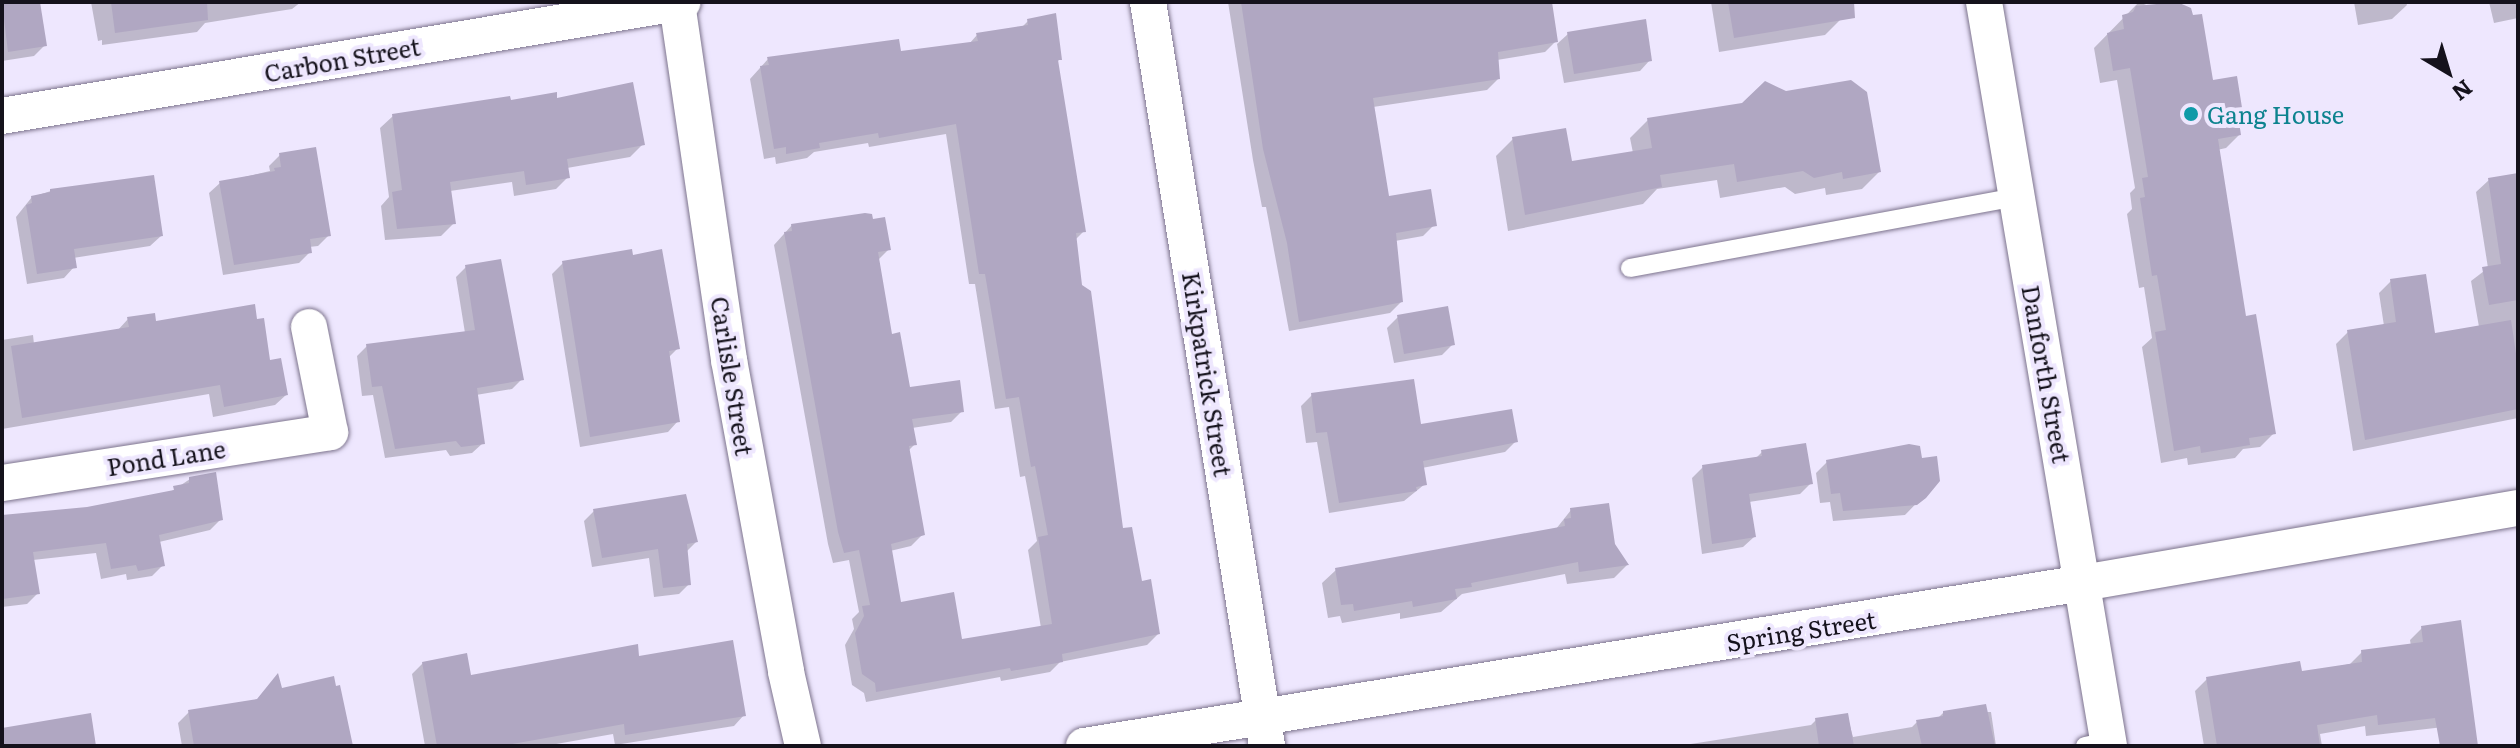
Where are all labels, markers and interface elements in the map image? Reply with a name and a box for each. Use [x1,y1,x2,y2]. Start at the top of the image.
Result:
street label: Carbon Street [262,31,422,87]
north arrow [2408,32,2488,112]
text: N [2446,73,2481,110]
place label: Gang House [2207,100,2344,128]
marker: Gang House [2182,105,2200,123]
street label: Kirkpatrick Street [1178,270,1238,478]
street label: Danforth Street [2017,283,2077,465]
street label: Carlisle Street [706,294,760,458]
street label: Pond Lane [105,433,227,481]
street label: Spring Street [1724,604,1878,656]

